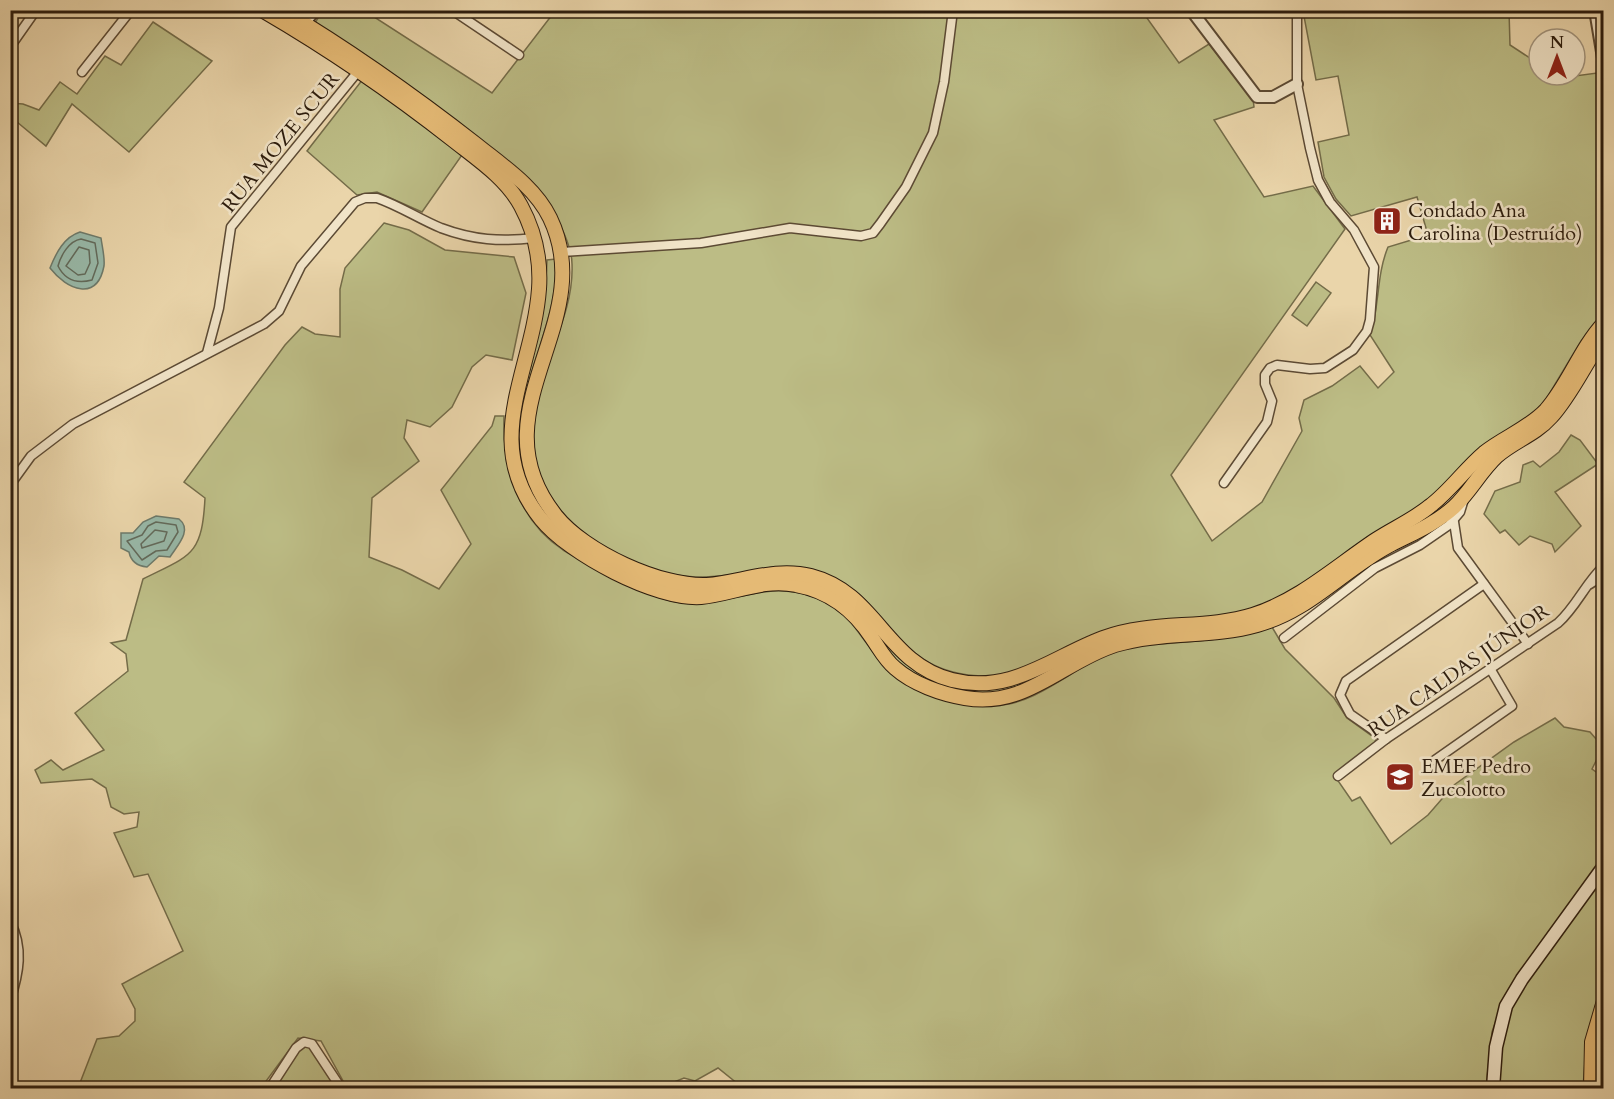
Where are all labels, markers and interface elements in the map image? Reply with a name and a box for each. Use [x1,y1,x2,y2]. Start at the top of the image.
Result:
north arrow [1527,27,1587,87]
text: N [1550,32,1564,54]
street label: RUA MOZE SCUR [215,66,346,218]
place label: Condado Ana Carolina (Destruído) [1408,197,1583,247]
building icon: Condado Ana Carolina (Destruído) [1371,205,1403,237]
street label: RUA CALDAS JÚNIOR [1362,597,1554,743]
place label: EMEF Pedro Zucolotto [1421,753,1531,803]
school or university icon: EMEF Pedro Zucolotto [1384,761,1416,793]

